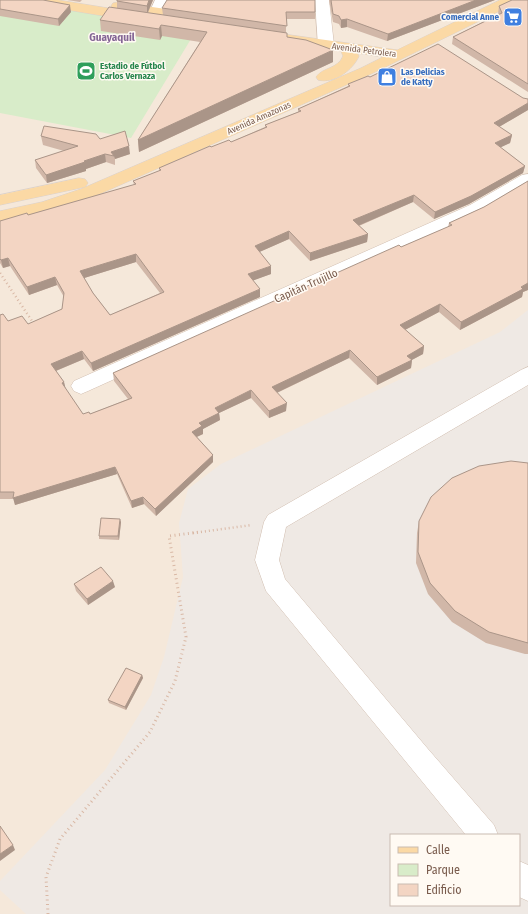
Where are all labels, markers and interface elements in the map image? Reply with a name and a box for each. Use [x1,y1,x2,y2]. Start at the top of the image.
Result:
supermarket icon: Comercial Anne [502,6,524,28]
place label: Comercial Anne [441,12,499,22]
district label: Guayaquil [89,31,136,44]
street label: Avenida Petrolera [331,41,397,59]
sports icon: Estadio de Fútbol Carlos Vernaza [75,60,97,82]
place label: Estadio de Fútbol Carlos Vernaza [100,61,165,81]
shop icon: Las Delicias de Katty [376,66,398,88]
place label: Las Delicias de Katty [401,67,445,87]
street label: Avenida Amazonas [226,99,293,137]
street label: Capitán Trujillo [272,266,340,306]
legend [390,834,520,906]
text: Calle [426,843,450,857]
text: Parque [426,863,460,877]
text: Edificio [426,883,462,897]

